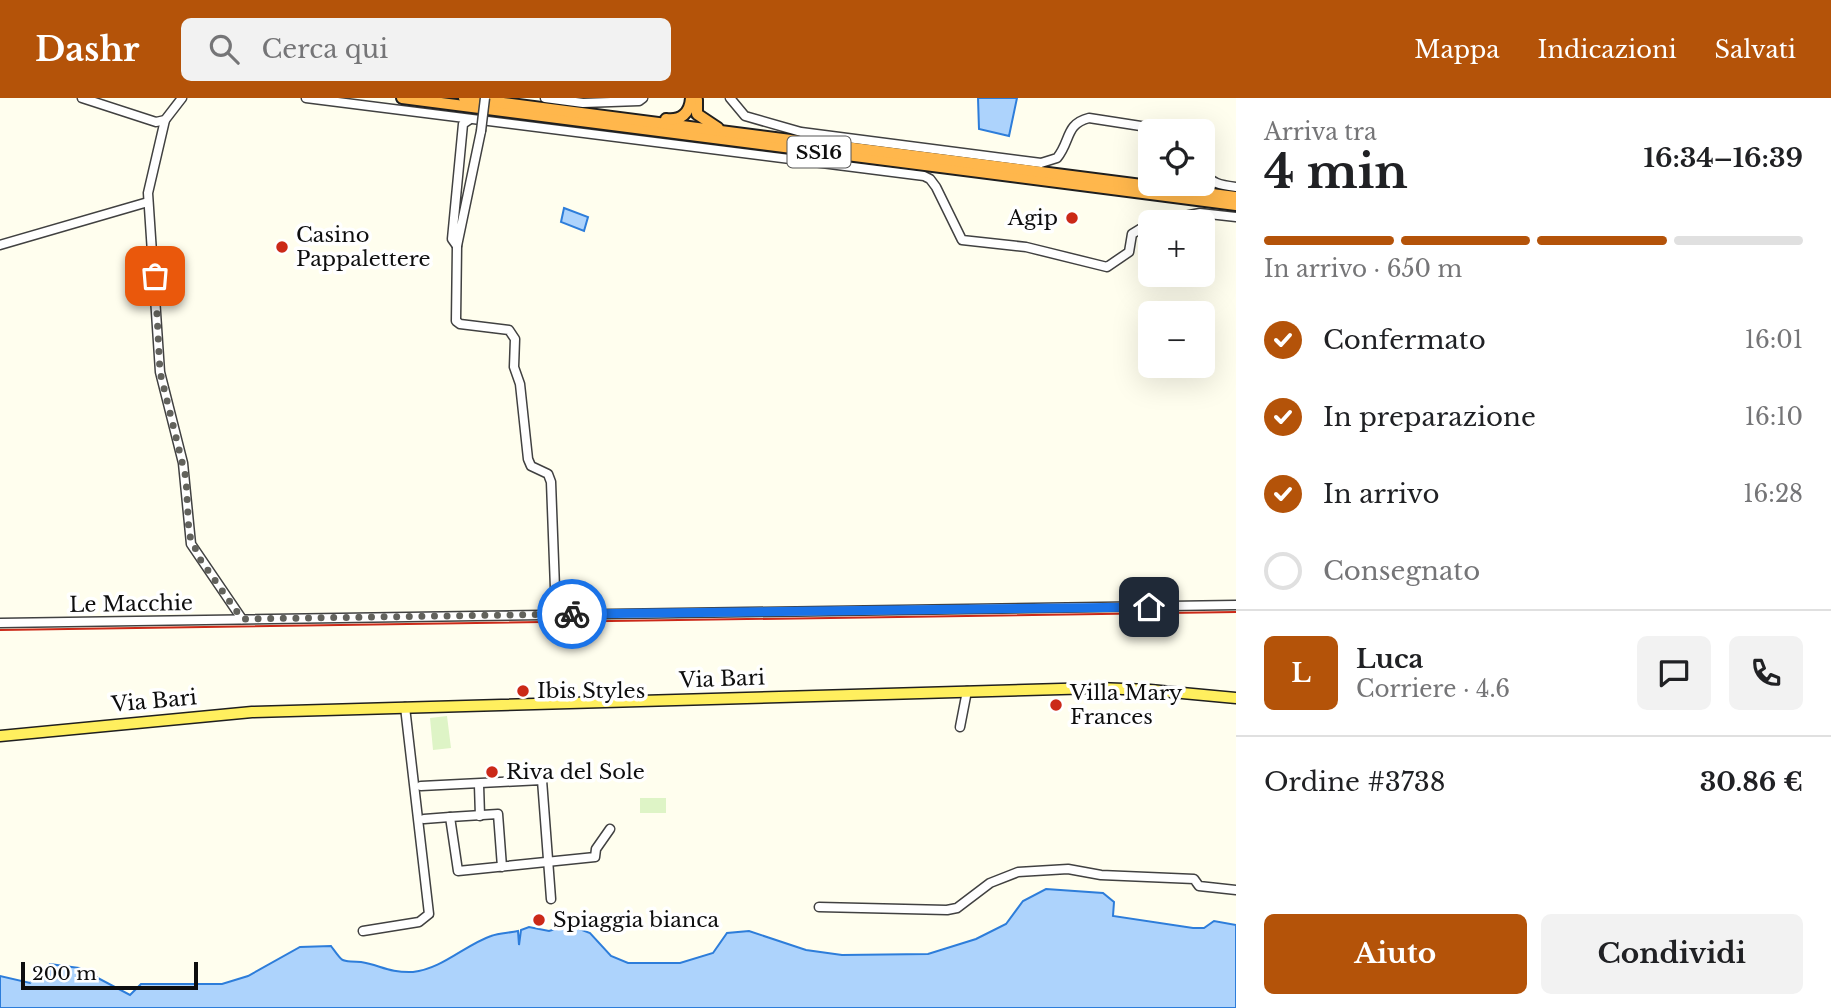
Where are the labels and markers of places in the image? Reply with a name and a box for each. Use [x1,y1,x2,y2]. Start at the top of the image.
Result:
place label: Agip [1007,205,1058,231]
marker: Agip [1064,210,1080,226]
place label: Casino Pappalettere [296,222,431,272]
marker: Casino Pappalettere [274,239,290,255]
pin [125,246,185,306]
pin [1119,577,1179,637]
place label: Ibis Styles [537,678,645,704]
place label: Villa Mary Frances [1069,680,1183,730]
marker: Ibis Styles [515,683,531,699]
marker: Villa Mary Frances [1048,697,1064,713]
place label: Riva del Sole [506,759,645,785]
marker: Riva del Sole [484,764,500,780]
place label: Spiaggia bianca [553,907,719,933]
marker: Spiaggia bianca [531,912,547,928]

